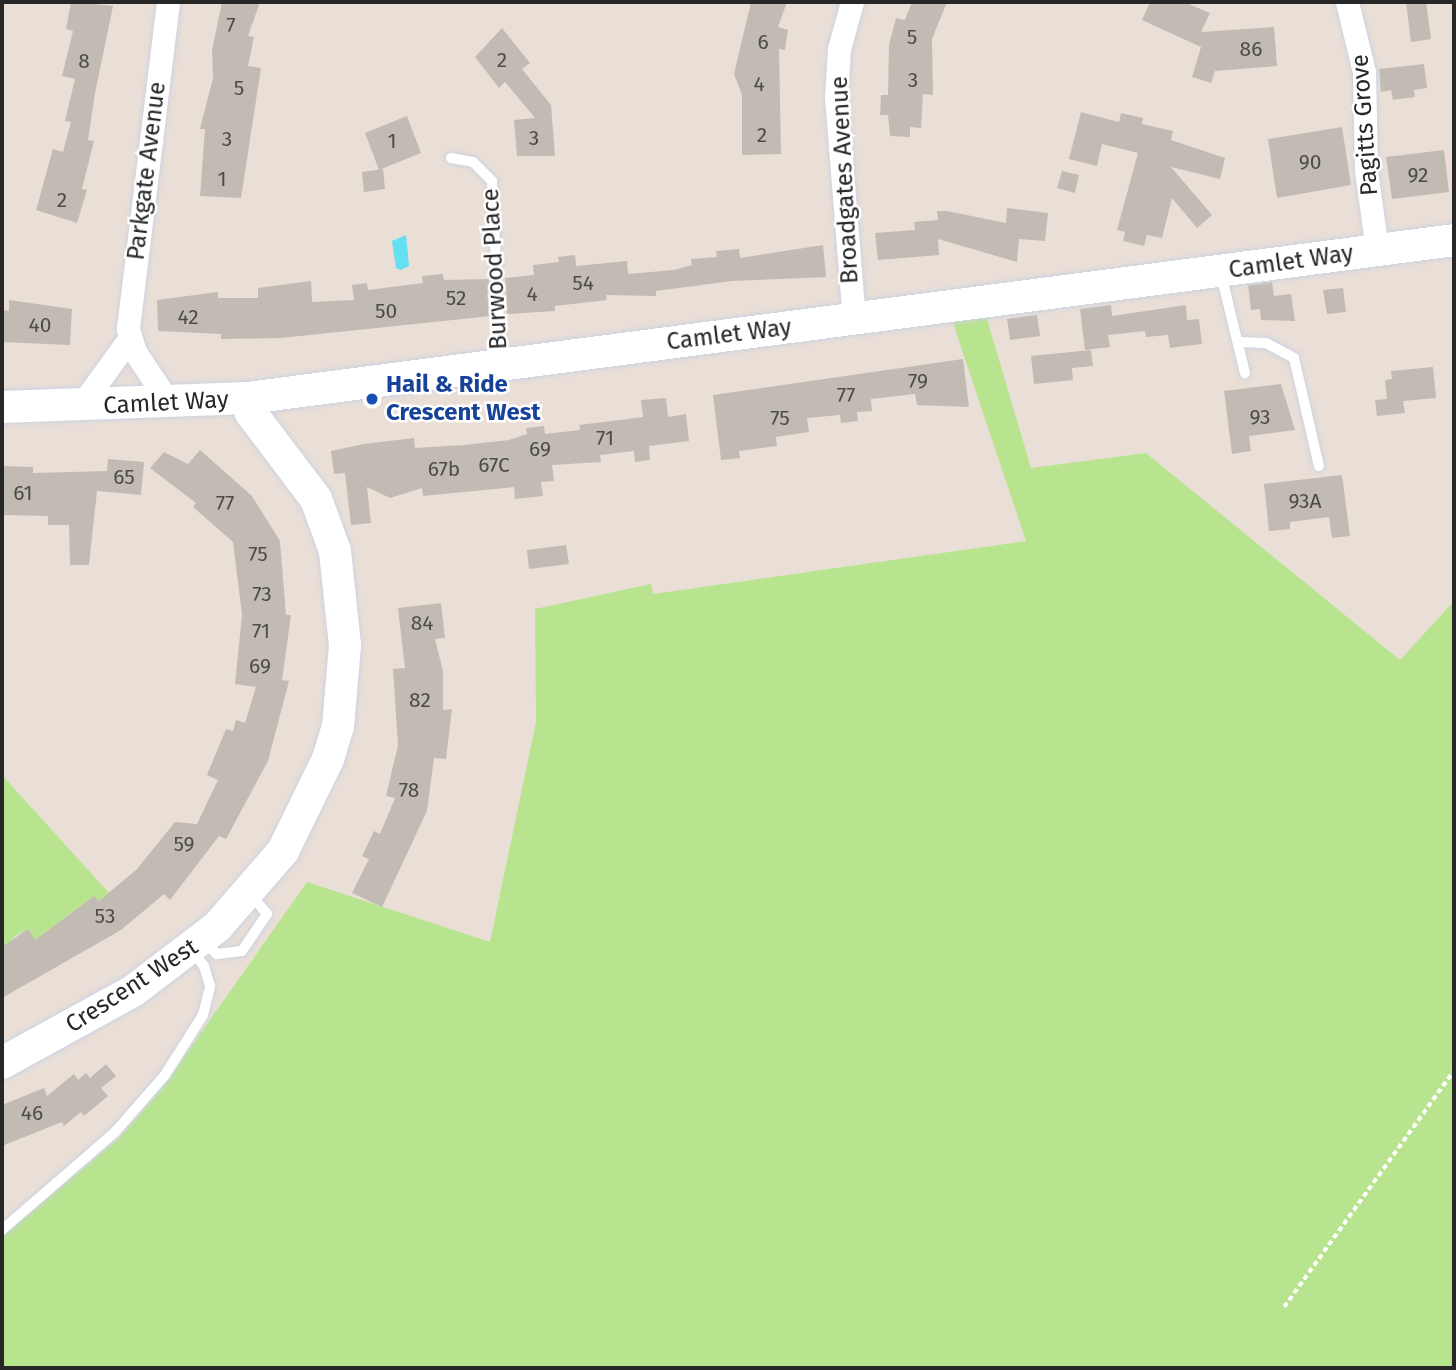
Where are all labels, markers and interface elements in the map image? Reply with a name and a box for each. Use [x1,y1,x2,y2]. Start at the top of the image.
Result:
house number: 7 [226,12,236,38]
house number: 5 [907,24,917,50]
house number: 6 [757,29,769,55]
house number: 86 [1240,36,1262,62]
house number: 2 [497,47,507,73]
house number: 8 [78,48,90,74]
street label: Pagitts Grove [1346,53,1384,197]
house number: 3 [908,67,918,93]
house number: 4 [753,71,765,97]
house number: 5 [234,75,244,101]
street label: Broadgates Avenue [825,75,865,285]
street label: Parkgate Avenue [122,80,172,262]
house number: 2 [757,122,767,148]
house number: 3 [529,125,539,151]
house number: 3 [222,126,232,152]
house number: 1 [387,128,397,154]
house number: 90 [1299,149,1321,175]
house number: 92 [1408,162,1428,188]
house number: 1 [217,166,227,192]
house number: 2 [57,187,67,213]
street label: Burwood Place [476,188,514,350]
street label: Camlet Way [1227,239,1355,285]
house number: 54 [572,270,594,296]
house number: 4 [526,281,538,307]
house number: 52 [446,285,466,311]
house number: 50 [375,298,397,324]
house number: 42 [177,304,199,330]
house number: 40 [29,312,51,338]
street label: Camlet Way [665,313,793,357]
house number: 79 [908,368,928,394]
place label: Hail & Ride Crescent West [386,371,541,427]
house number: 77 [837,382,855,408]
street label: Camlet Way [103,385,229,421]
marker: Hail & Ride Crescent West [364,391,380,407]
house number: 93 [1249,404,1271,430]
house number: 75 [770,405,790,431]
house number: 71 [596,425,614,451]
house number: 69 [529,436,551,462]
house number: 67C [478,452,510,478]
house number: 67b [428,456,460,482]
house number: 65 [113,464,135,490]
house number: 61 [13,480,33,506]
house number: 93A [1288,488,1322,514]
house number: 77 [216,490,234,516]
house number: 75 [248,541,268,567]
house number: 73 [252,581,272,607]
house number: 84 [411,610,433,636]
house number: 71 [252,618,270,644]
house number: 69 [249,653,271,679]
house number: 82 [409,687,431,713]
house number: 78 [399,777,419,803]
house number: 59 [173,831,195,857]
house number: 53 [95,903,115,929]
street label: Crescent West [61,933,203,1039]
house number: 46 [21,1100,43,1126]

